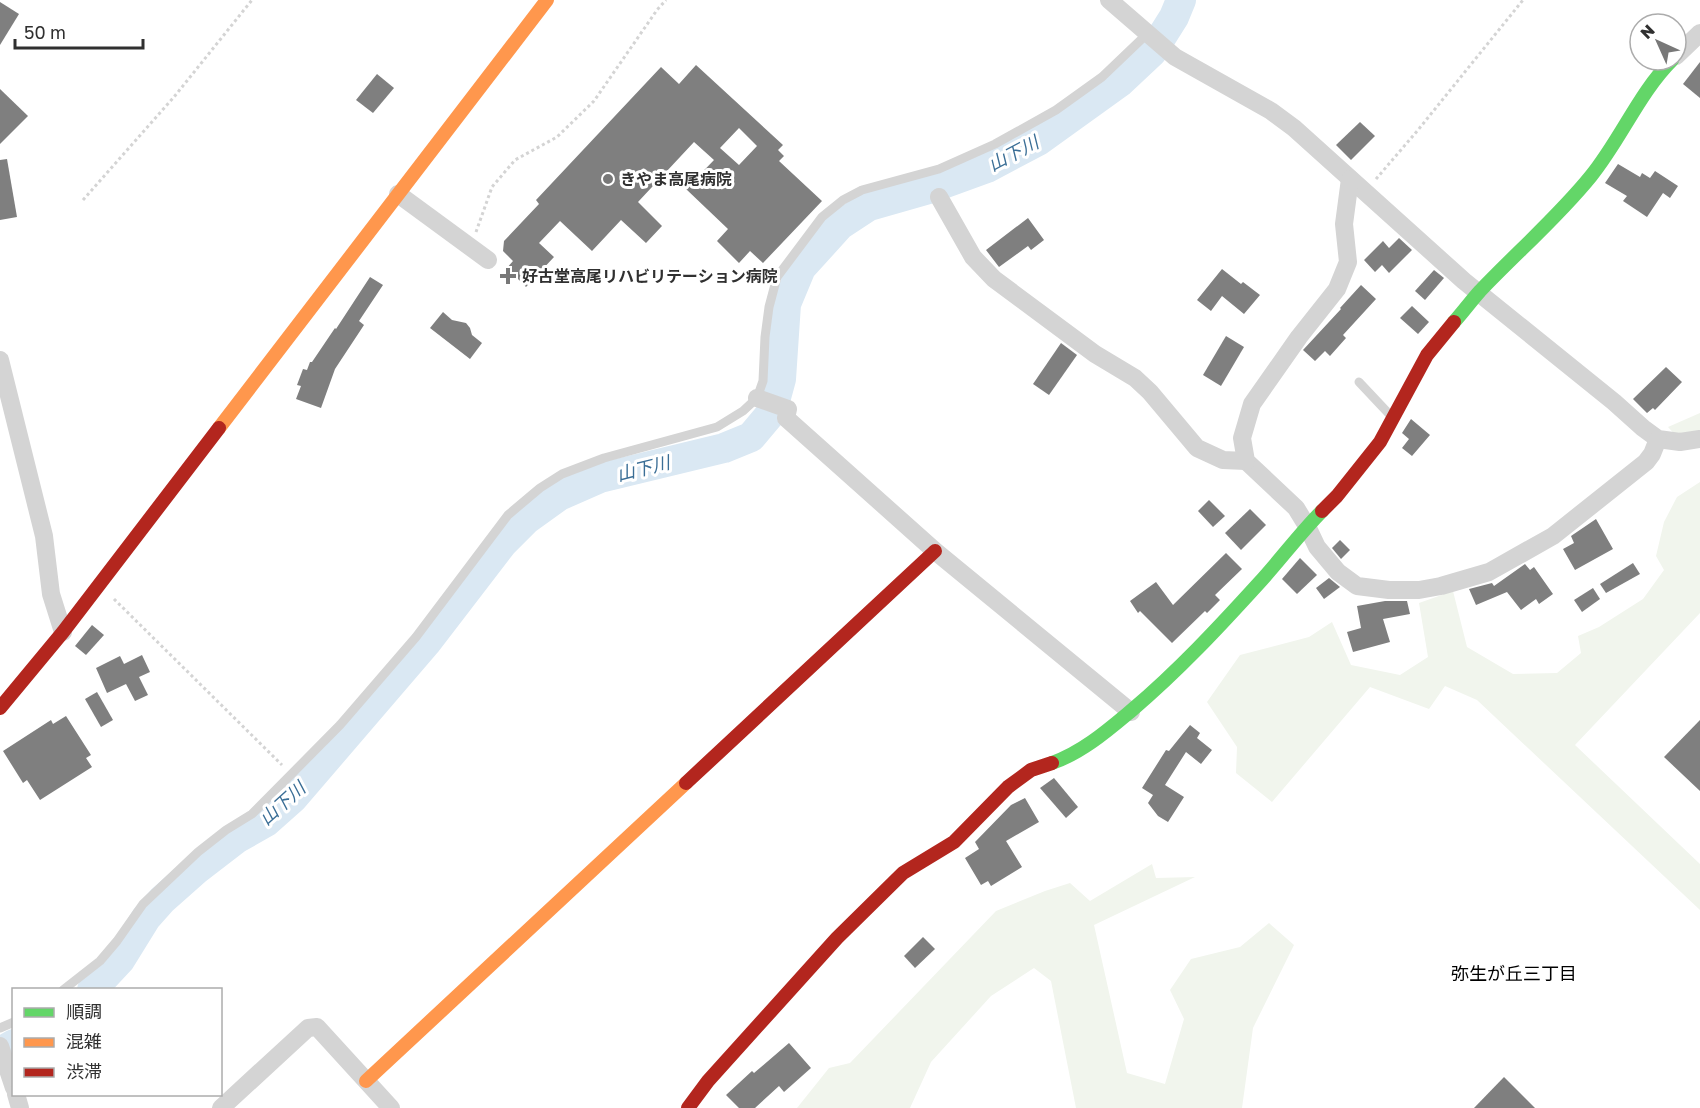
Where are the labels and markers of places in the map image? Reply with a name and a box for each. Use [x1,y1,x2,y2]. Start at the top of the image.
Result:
place label: きやま高尾病院 [620,169,732,189]
marker: きやま高尾病院 [601,172,615,186]
place label: 好古堂高尾リハビリテーション病院 [522,266,778,286]
marker: 好古堂高尾リハビリテーション病院 [499,267,517,285]

